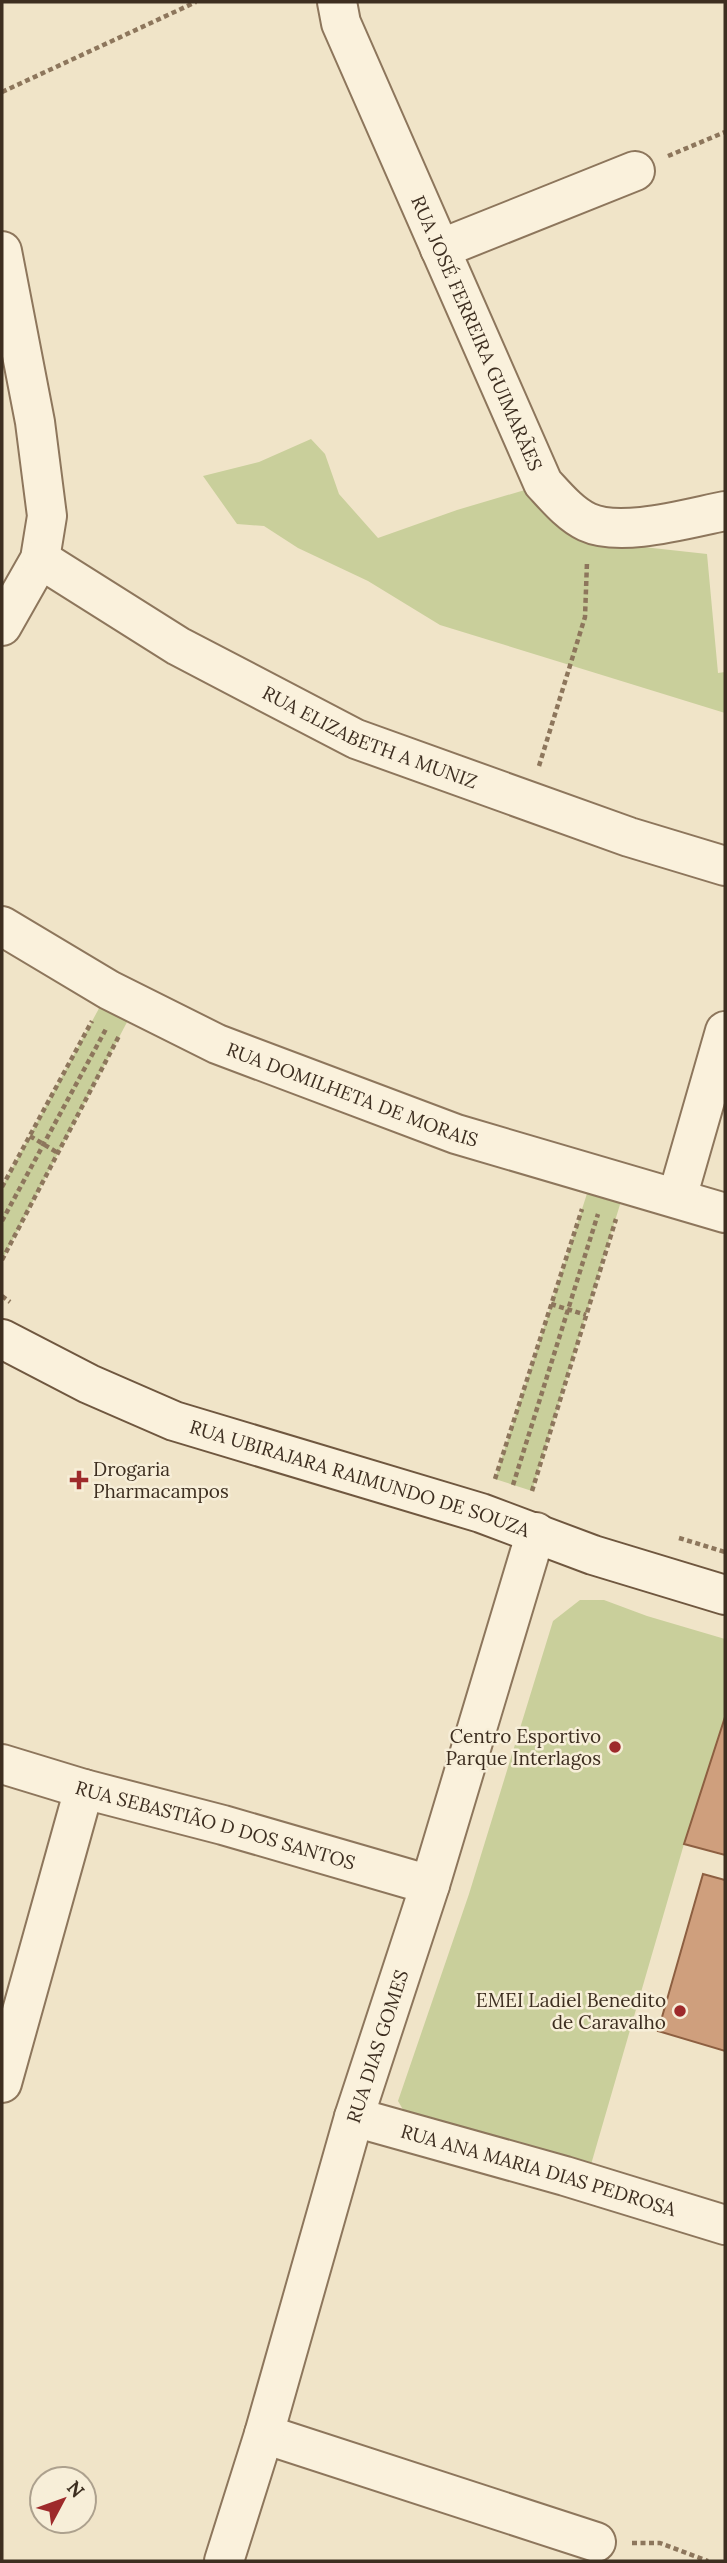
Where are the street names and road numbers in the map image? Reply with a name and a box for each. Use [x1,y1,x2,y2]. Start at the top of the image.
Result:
street label: RUA JOSÉ FERREIRA GUIMARÃES [406,192,548,474]
street label: RUA ELIZABETH A MUNIZ [258,680,480,794]
street label: RUA DOMILHETA DE MORAIS [223,1037,481,1152]
street label: RUA UBIRAJARA RAIMUNDO DE SOUZA [187,1414,534,1543]
street label: RUA SEBASTIÃO D DOS SANTOS [73,1775,358,1875]
street label: RUA DIAS GOMES [341,1967,413,2126]
street label: RUA ANA MARIA DIAS PEDROSA [398,2119,680,2222]

